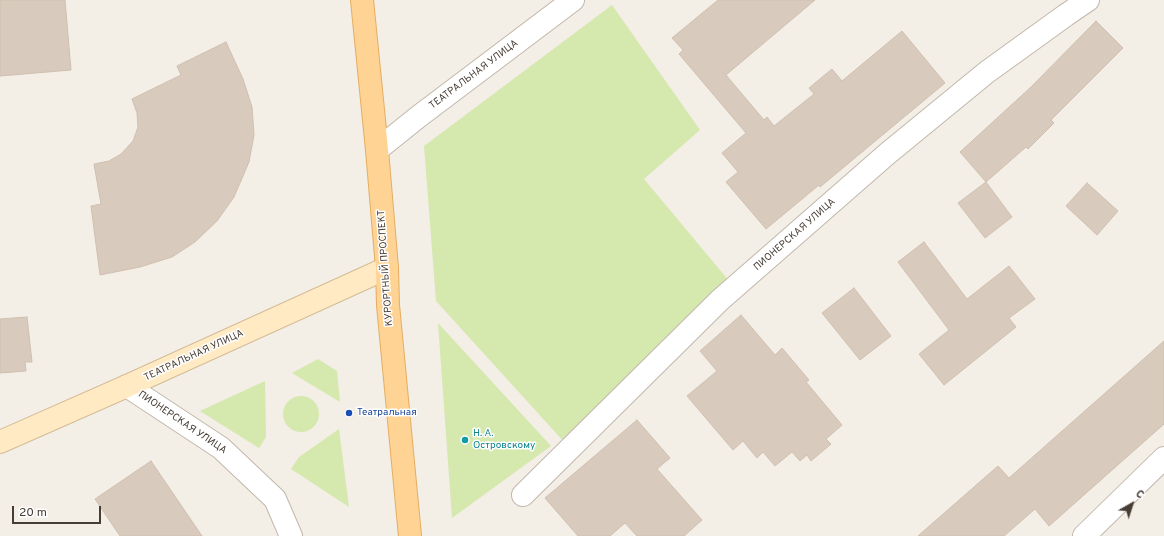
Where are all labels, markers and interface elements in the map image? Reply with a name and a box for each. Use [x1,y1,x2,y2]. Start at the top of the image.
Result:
street label: ТЕАТРАЛЬНАЯ УЛИЦА [427,38,521,112]
street label: ПИОНЕРСКАЯ УЛИЦА [752,196,838,274]
street label: КУРОРТНЫЙ ПРОСПЕКТ [376,209,396,327]
street label: ТЕАТРАЛЬНАЯ УЛИЦА [142,328,246,384]
street label: ПИОНЕРСКАЯ УЛИЦА [135,389,229,457]
place label: Театральная [357,407,417,419]
marker: Театральная [344,408,354,418]
place label: Н. А. Островскому [473,428,535,452]
marker: Н. А. Островскому [460,435,470,445]
north arrow [1112,484,1152,524]
text: С [1132,487,1147,502]
scale bar [14,498,103,524]
text: 20 m [19,505,47,521]

